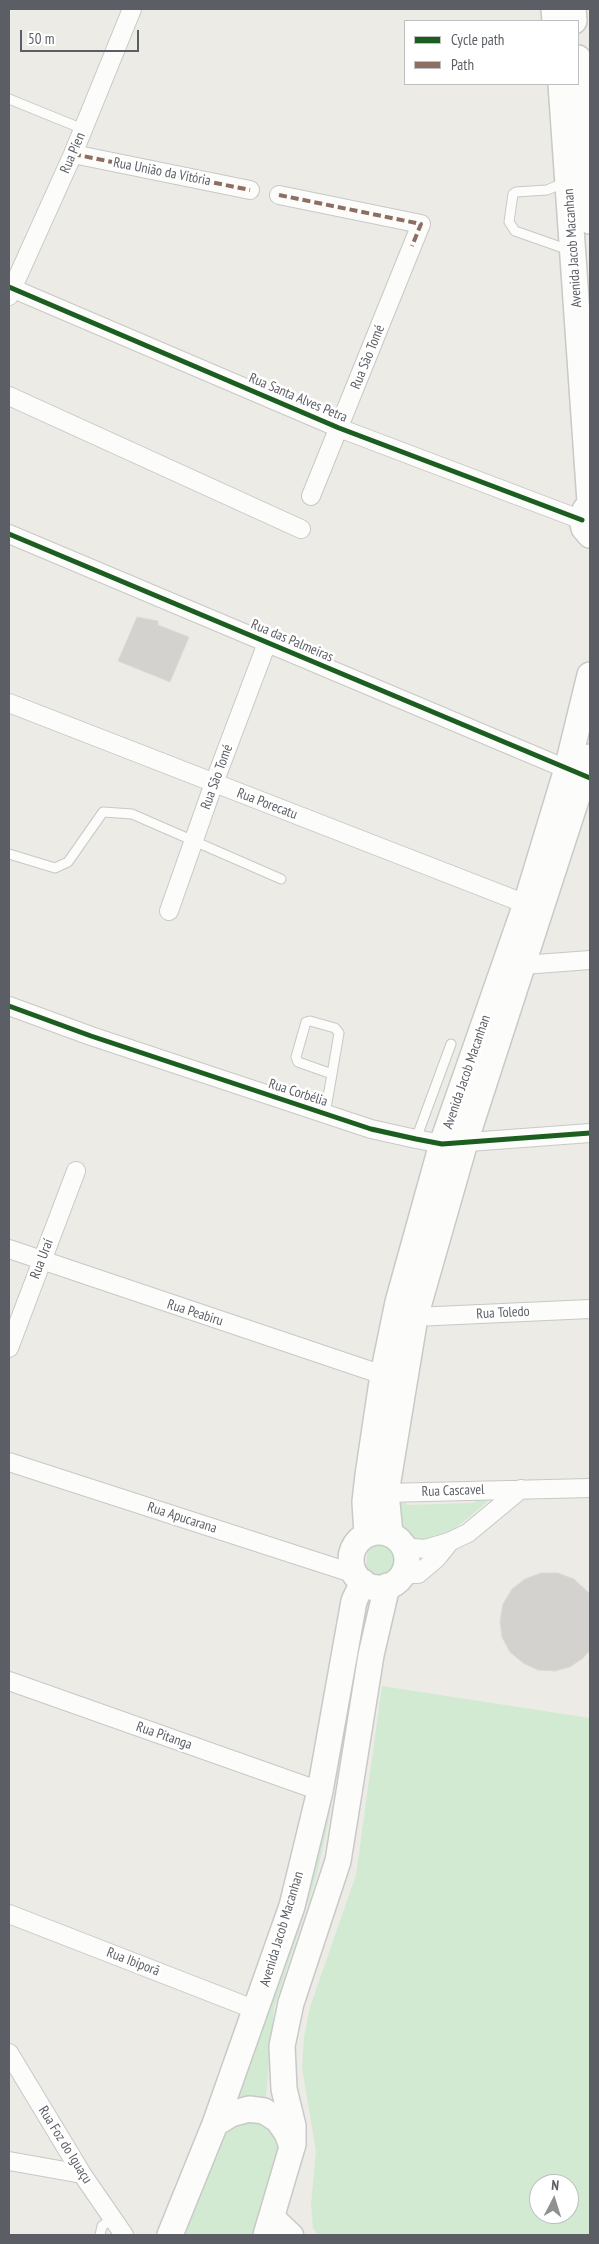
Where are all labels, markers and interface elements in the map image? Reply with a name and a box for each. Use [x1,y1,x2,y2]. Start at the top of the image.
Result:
scale bar [22,20,141,52]
legend [404,20,579,85]
text: 50 m [28,29,54,48]
text: Cycle path [451,30,504,49]
text: Path [451,55,474,74]
street label: Rua Píen [57,130,89,176]
street label: Rua União da Vitória [112,154,212,190]
street label: Avenida Jacob Macanhan [560,188,586,308]
street label: Rua São Tomé [348,322,388,392]
street label: Rua Santa Alves Petra [246,370,350,426]
street label: Rua das Palmeiras [248,616,336,666]
street label: Rua São Tomé [198,742,236,812]
street label: Rua Porecatu [234,785,300,823]
street label: Avenida Jacob Macanhan [440,1013,494,1131]
street label: Rua Corbélia [266,1076,330,1110]
street label: Rua Uraí [27,1237,57,1281]
street label: Rua Peabiru [165,1296,225,1330]
street label: Rua Toledo [476,1303,530,1323]
street label: Rua Cascavel [421,1482,485,1500]
street label: Rua Apucarana [145,1499,219,1537]
street label: Rua Pitanga [134,1719,194,1753]
street label: Avenida Jacob Macanhan [257,1870,307,1988]
street label: Rua Ibiporã [104,1944,162,1980]
street label: Rua Foz do Iguaçu [35,2103,95,2187]
north arrow [529,2174,579,2224]
text: N [551,2176,560,2194]

